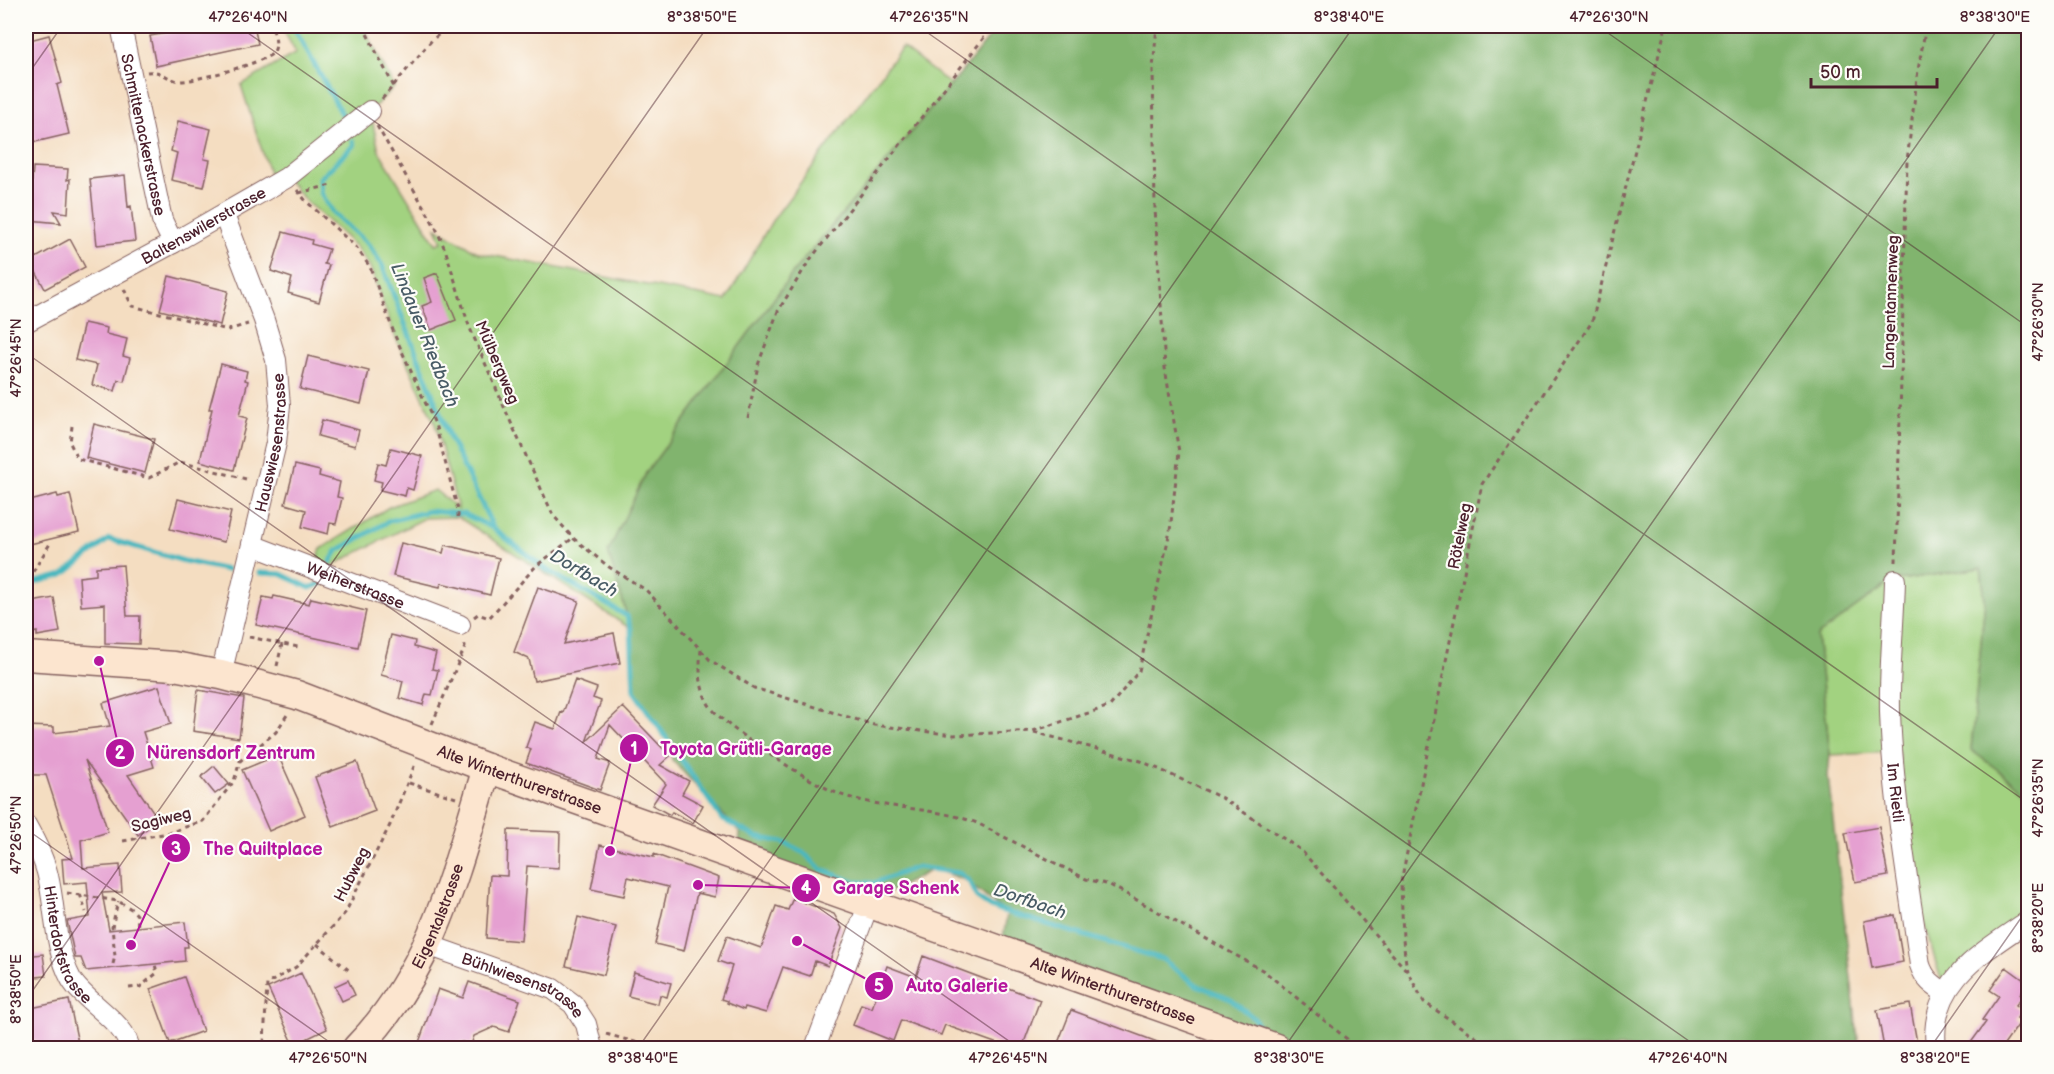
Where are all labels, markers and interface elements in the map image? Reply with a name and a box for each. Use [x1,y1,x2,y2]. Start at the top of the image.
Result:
text: 47°26'40"N [208,8,288,27]
text: 8°38'50"E [667,8,737,27]
text: 47°26'35"N [889,8,969,27]
text: 8°38'40"E [1314,8,1384,27]
text: 47°26'30"N [1569,8,1649,27]
text: 8°38'30"E [1960,8,2030,27]
scale bar [1811,51,1937,89]
street label: Schmittenackerstrasse [116,52,169,218]
text: 50 m [1820,62,1861,83]
street label: Baltenswilerstrasse [138,183,270,269]
street label: Langentannenweg [1880,235,1903,369]
water label: Lindauer Riedbach [386,260,463,410]
text: 47°26'30"N [2029,282,2048,362]
text: 47°26'45"N [7,318,26,398]
street label: Mülbergweg [471,318,523,407]
street label: Hauswiesenstrasse [252,372,291,514]
street label: Rötelweg [1445,502,1476,571]
water label: Dorfbach [546,545,622,602]
street label: Weiherstrasse [303,559,407,614]
callout: Toyota Grütli-Garage [619,730,844,766]
callout: Nürensdorf Zentrum [105,735,328,771]
text: 1 [630,739,638,760]
text: Toyota Grütli-Garage [660,739,832,760]
street label: Alte Winterthurerstrasse [434,742,605,819]
text: 2 [115,743,126,764]
text: Nürensdorf Zentrum [147,743,315,764]
text: 47°26'35"N [2029,758,2048,838]
street label: Im Rietli [1882,762,1907,824]
text: 47°26'50"N [7,795,26,875]
street label: Sagiweg [129,804,193,837]
callout: The Quiltplace [161,830,334,866]
text: 3 [171,839,181,860]
text: The Quiltplace [203,839,323,860]
street label: Hubweg [331,844,374,905]
street label: Eigentalstrasse [409,861,468,972]
callout: Garage Schenk [791,870,972,906]
text: 4 [801,878,812,899]
text: Garage Schenk [833,878,960,899]
water label: Dorfbach [991,879,1069,924]
text: 8°38'20"E [2029,883,2048,953]
street label: Hinterdorfstrasse [39,884,96,1009]
street label: Bühlwiesenstrasse [458,949,588,1022]
text: 8°38'50"E [7,954,26,1024]
street label: Alte Winterthurerstrasse [1028,954,1198,1030]
callout: Auto Galerie [864,968,1020,1004]
text: 5 [874,976,884,997]
text: Auto Galerie [905,976,1008,997]
text: 47°26'50"N [288,1049,368,1068]
text: 8°38'40"E [608,1049,678,1068]
text: 47°26'45"N [968,1049,1048,1068]
text: 8°38'30"E [1254,1049,1324,1068]
text: 47°26'40"N [1648,1049,1728,1068]
text: 8°38'20"E [1900,1049,1970,1068]

